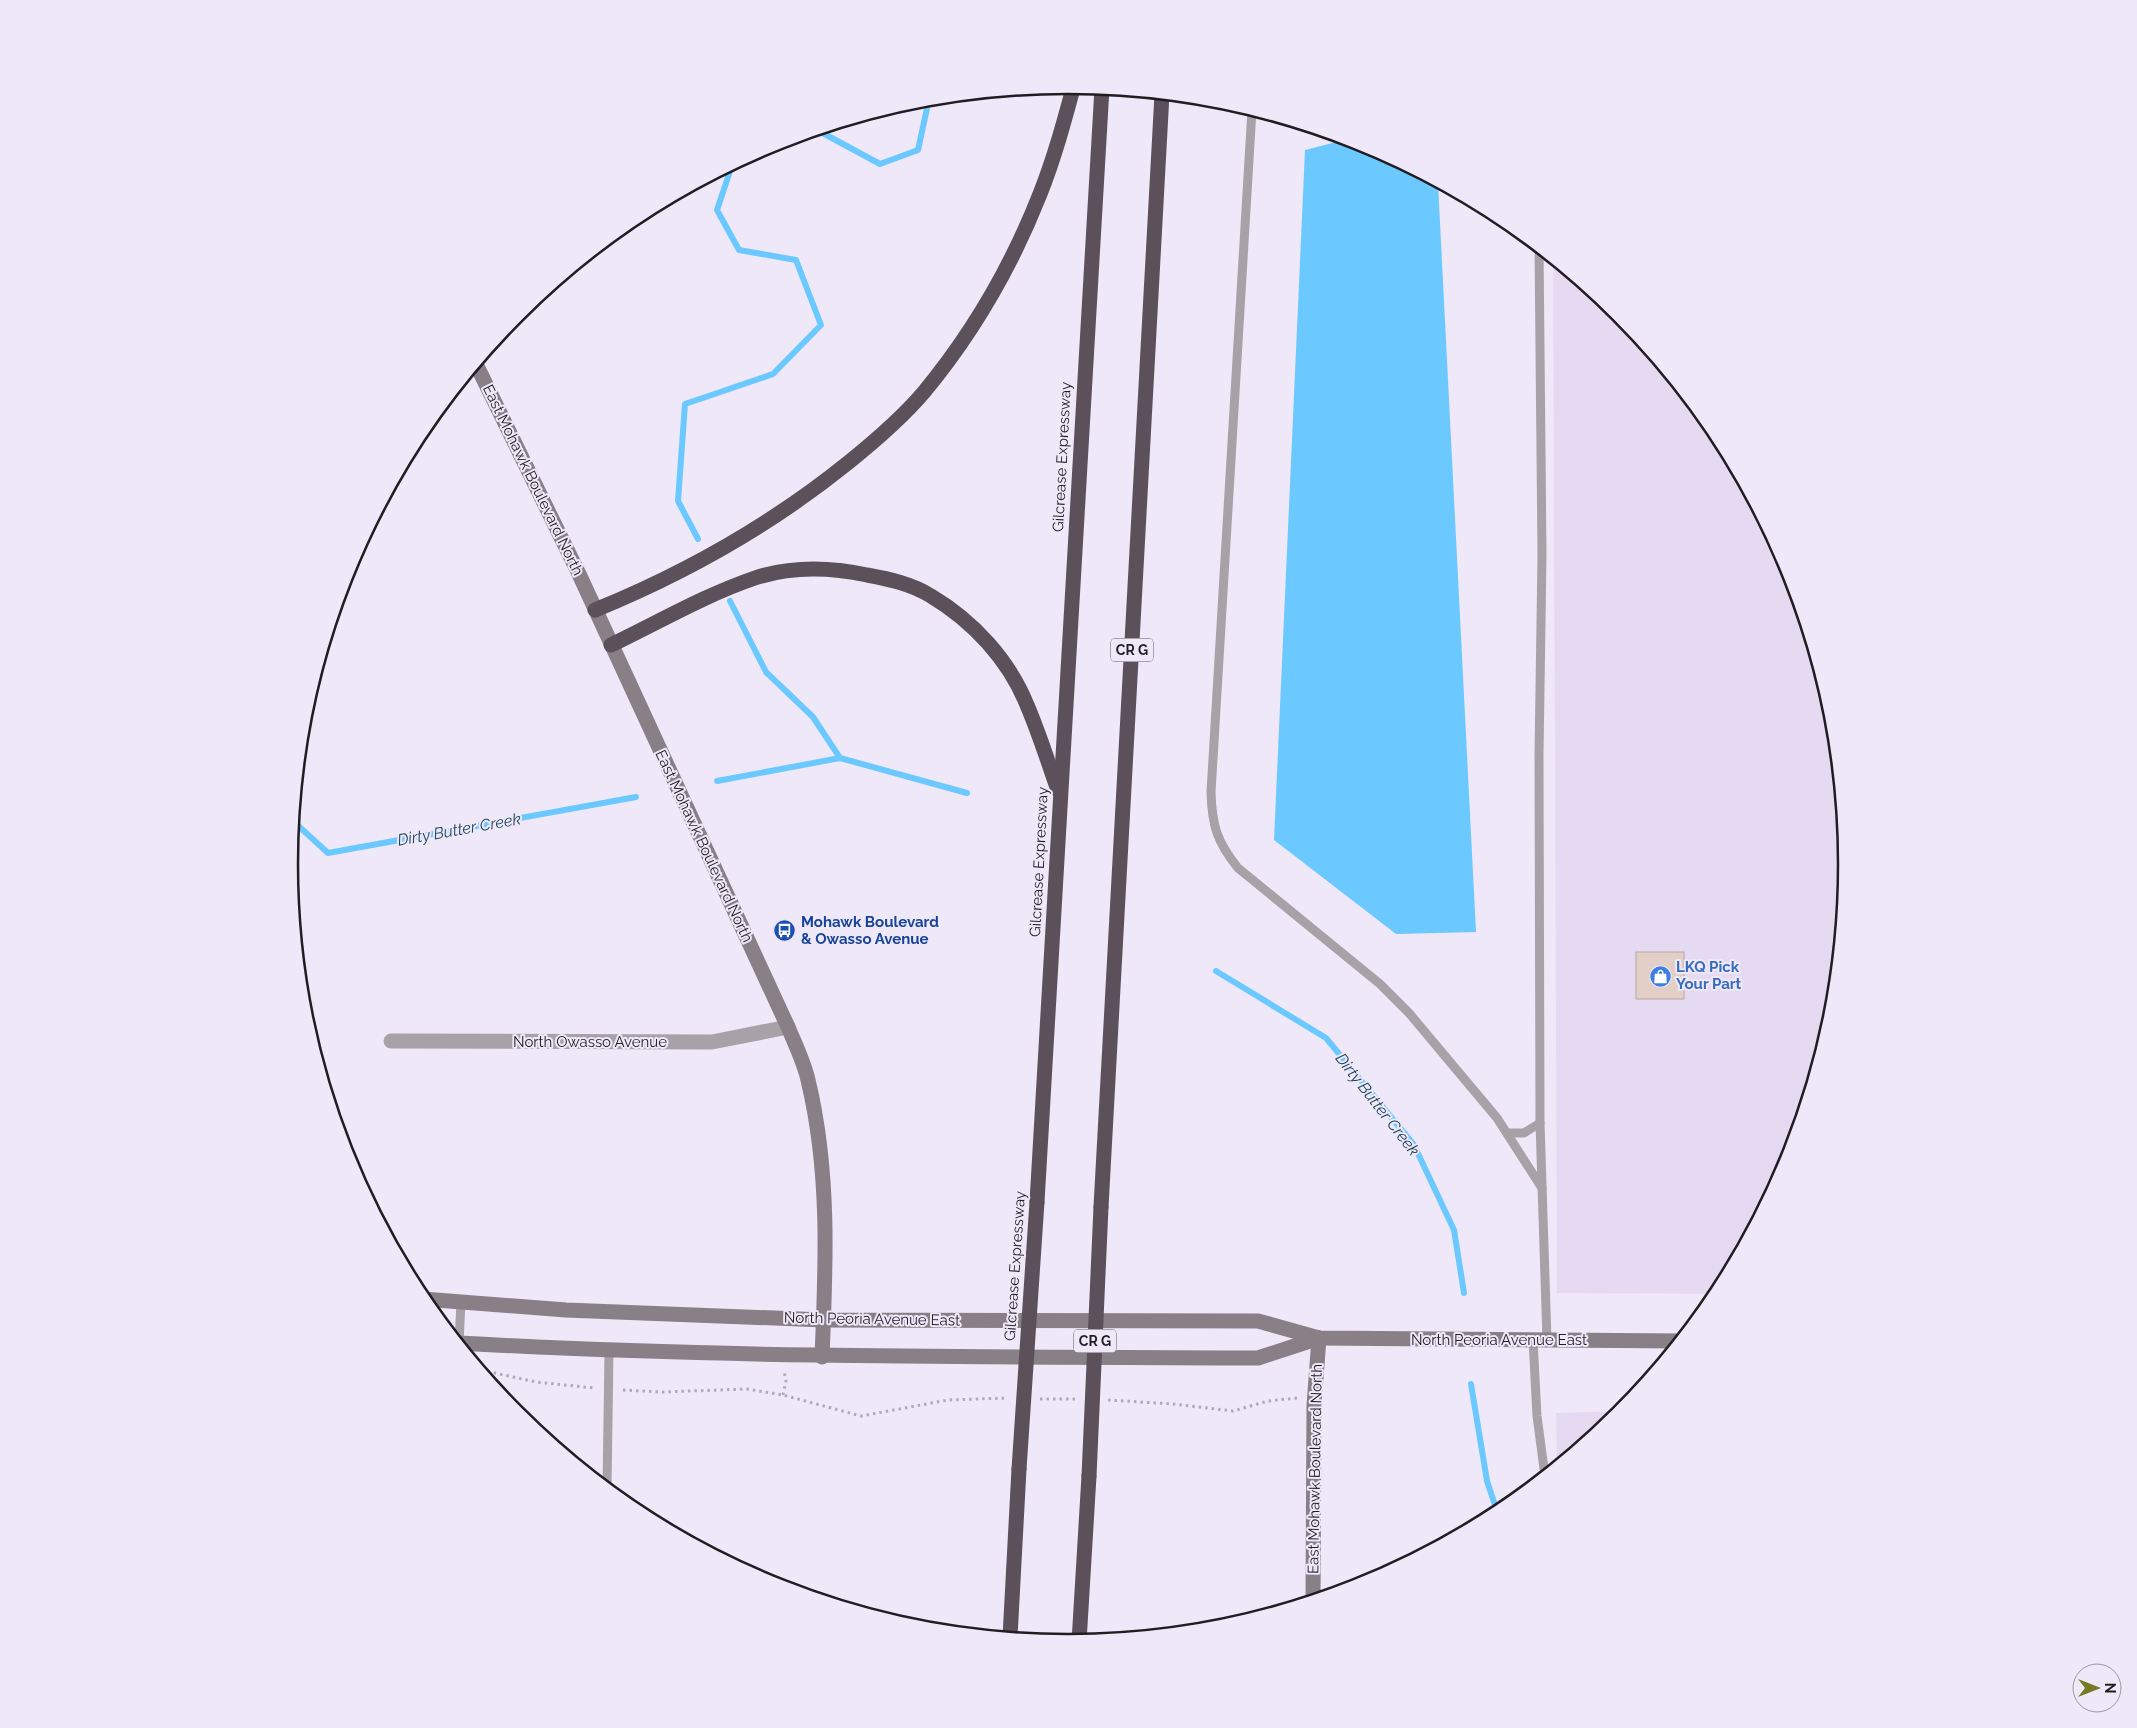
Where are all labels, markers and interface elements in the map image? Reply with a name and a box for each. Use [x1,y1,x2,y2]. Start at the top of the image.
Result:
street label: Gilcrease Expressway [1049,381,1075,533]
street label: East Mohawk Boulevard North [479,382,587,578]
road number: CR G [1111,638,1153,662]
street label: East Mohawk Boulevard North [651,747,757,945]
street label: Gilcrease Expressway [1026,786,1052,938]
water label: Dirty Butter Creek [396,809,523,850]
place label: Mohawk Boulevard & Owasso Avenue [801,913,939,948]
bus stop icon: Mohawk Boulevard & Owasso Avenue [773,919,797,943]
place label: LKQ Pick Your Part [1676,958,1742,993]
shop icon: LKQ Pick Your Part [1648,964,1672,988]
street label: North Owasso Avenue [513,1033,667,1051]
water label: Dirty Butter Creek [1332,1049,1424,1160]
street label: Gilcrease Expressway [1001,1190,1029,1342]
street label: North Peoria Avenue East [784,1308,960,1330]
road number: CR G [1074,1330,1116,1352]
street label: North Peoria Avenue East [1411,1331,1587,1349]
street label: East Mohawk Boulevard North [1304,1364,1326,1574]
north arrow [2072,1663,2122,1713]
text: N [2102,1683,2118,1693]

